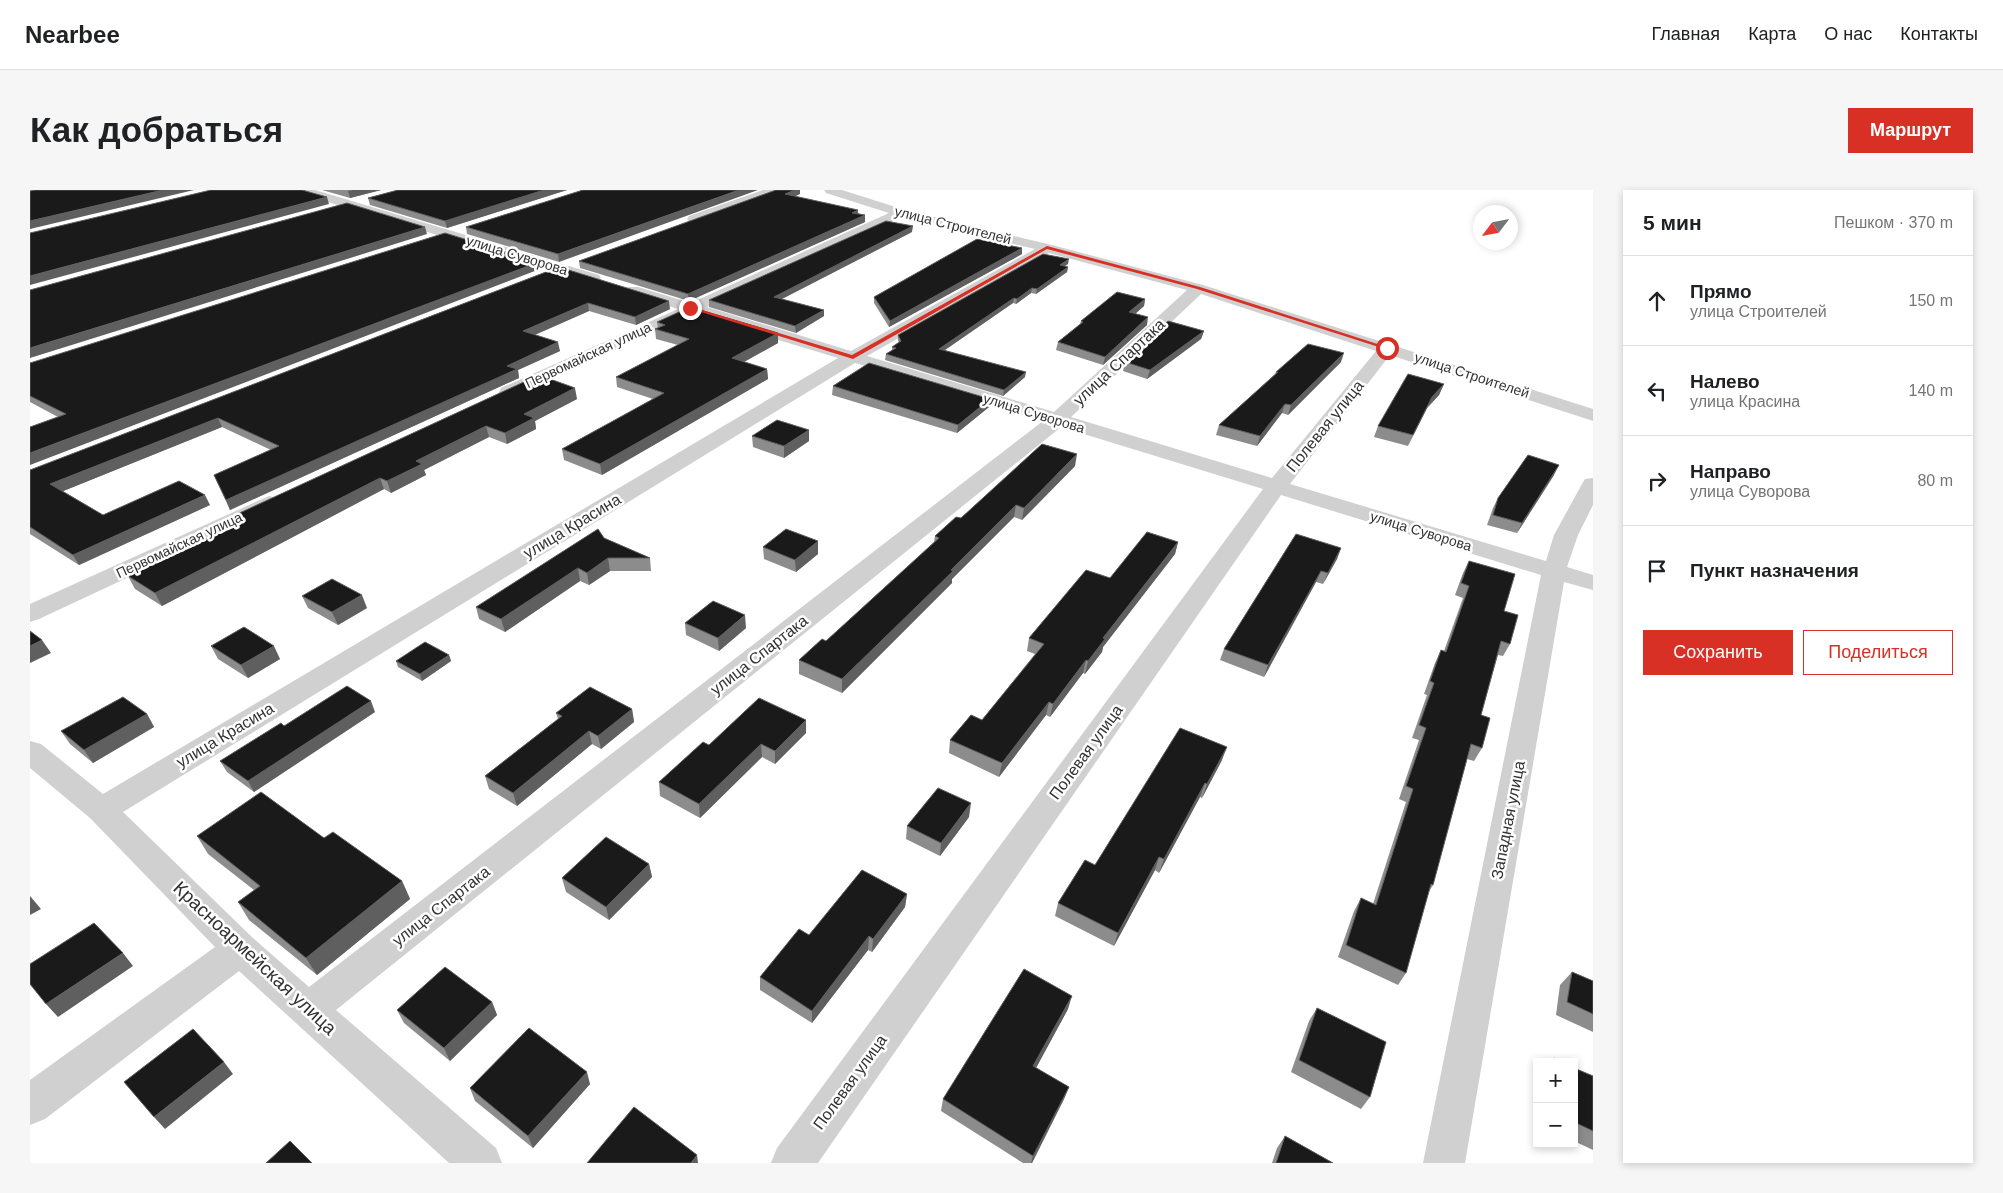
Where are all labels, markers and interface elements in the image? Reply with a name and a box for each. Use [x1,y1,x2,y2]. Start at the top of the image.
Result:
text: Nearbee [25,21,120,48]
text: Главная [1652,24,1720,44]
text: Карта [1748,24,1796,44]
text: О нас [1824,24,1872,44]
text: Контакты [1900,24,1978,44]
button: Маршрут [1848,108,1973,153]
text: Как добраться [30,110,283,149]
street label: улица Строителей [893,203,1013,247]
north arrow [1473,205,1518,250]
text: 5 мин [1643,211,1702,234]
text: Пешком · 370 m [1834,214,1953,231]
street label: улица Суворова [464,232,570,278]
text: Прямо [1690,281,1752,302]
icon: ahead [1643,287,1671,315]
text: 150 m [1909,292,1953,309]
route end [679,297,702,320]
text: улица Строителей [1690,303,1827,320]
street label: улица Спартака [1070,315,1168,409]
street label: Первомайская улица [522,319,654,391]
route start [1376,337,1399,360]
street label: улица Строителей [1413,349,1531,401]
text: Налево [1690,371,1760,392]
street label: Полевая улица [1283,377,1367,475]
icon: left [1643,377,1671,405]
text: 140 m [1909,382,1953,399]
street label: улица Суворова [981,390,1087,436]
text: улица Красина [1690,393,1800,410]
text: Направо [1690,461,1771,482]
icon: right [1643,467,1671,495]
text: 80 m [1917,472,1953,489]
text: улица Суворова [1690,483,1810,500]
street label: улица Красина [520,490,624,562]
street label: улица Суворова [1368,508,1474,554]
street label: Первомайская улица [113,509,245,581]
icon: arrive [1643,557,1671,585]
text: Пункт назначения [1690,560,1859,581]
street label: улица Спартака [707,612,811,698]
button: Сохранить [1643,630,1793,675]
button: Поделиться [1803,630,1953,675]
street label: улица Красина [173,699,277,771]
street label: Полевая улица [1046,701,1126,803]
street label: Западная улица [1488,759,1528,881]
street label: улица Спартака [389,863,493,949]
street label: Красноармейская улица [169,877,341,1039]
street label: Полевая улица [810,1031,890,1133]
map controls [1533,1058,1578,1148]
button: + [1533,1058,1578,1103]
button: − [1533,1103,1578,1148]

